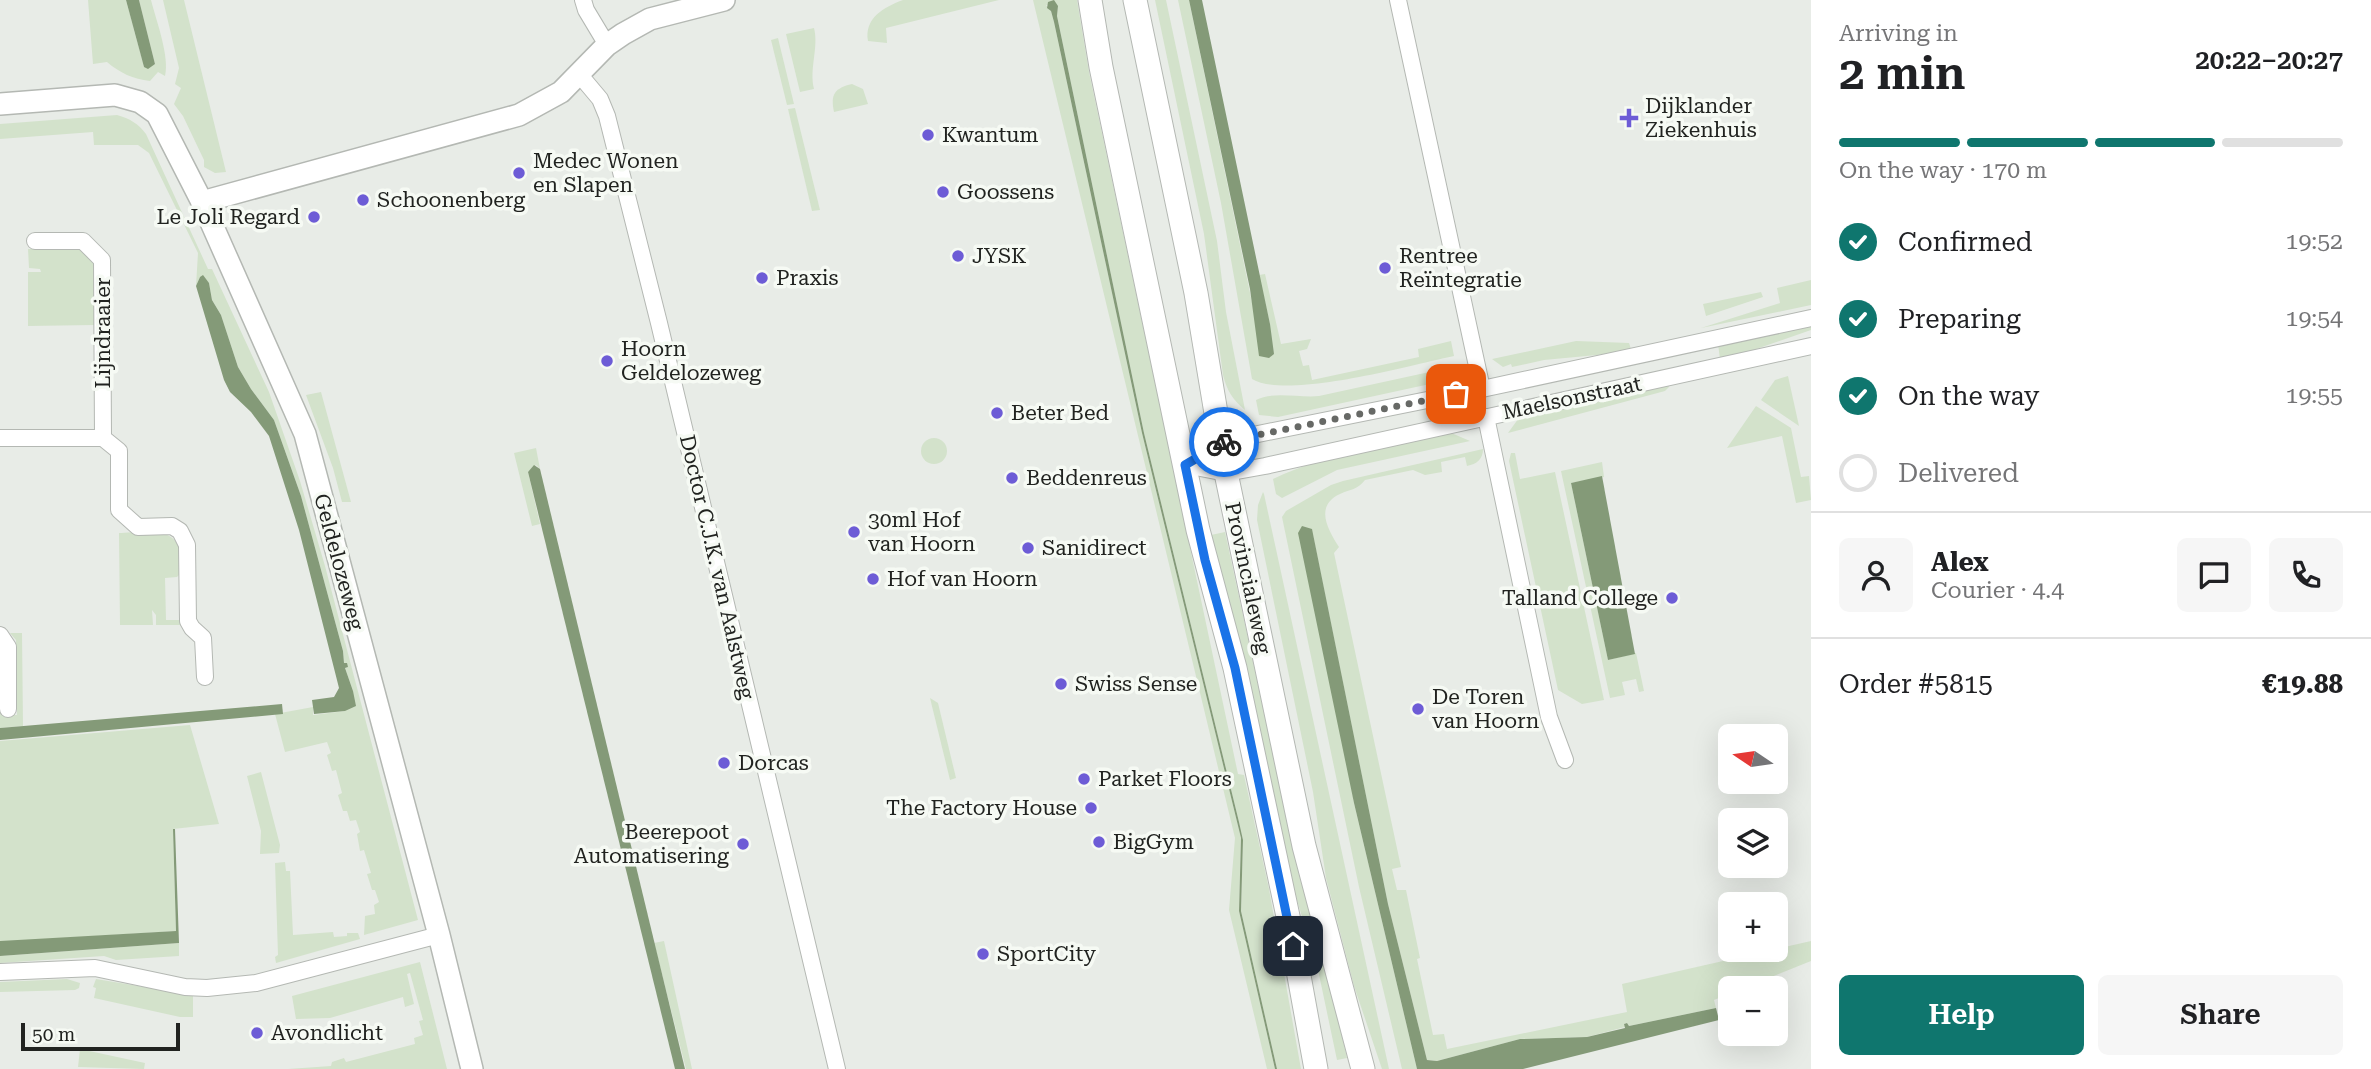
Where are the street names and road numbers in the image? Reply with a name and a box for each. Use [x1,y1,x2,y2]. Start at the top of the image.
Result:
street label: Lijndraaier [91,277,115,388]
street label: Maelsonstraat [1500,372,1644,424]
street label: Doctor C.J.K. van Aalstweg [675,433,759,702]
street label: Geldelozeweg [309,491,369,633]
street label: Provincialeweg [1220,500,1276,656]

